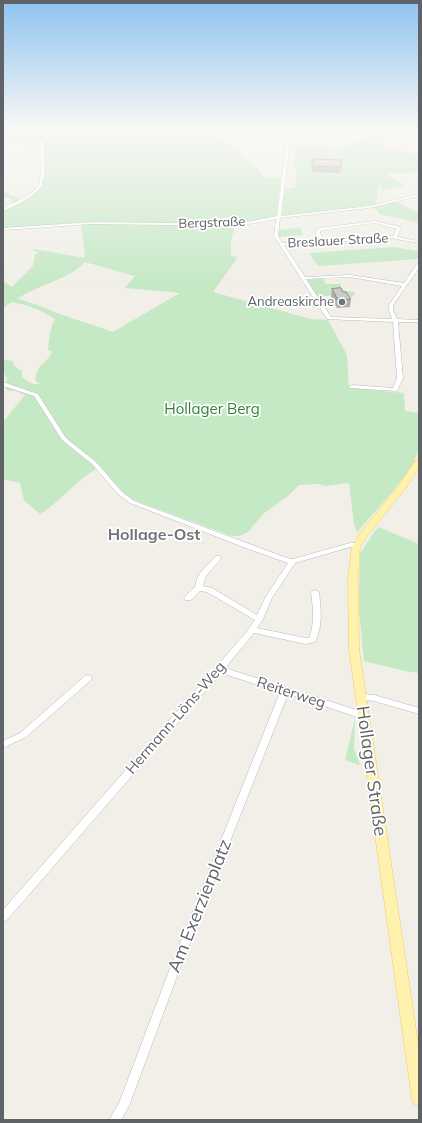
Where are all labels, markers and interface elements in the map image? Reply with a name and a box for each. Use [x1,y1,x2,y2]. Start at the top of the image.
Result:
street label: Bergstraße [178,214,246,232]
street label: Breslauer Straße [287,231,389,251]
place label: Andreaskirche [248,294,334,310]
marker: Andreaskirche [337,297,347,307]
park label: Hollager Berg [164,400,260,418]
district label: Hollage-Ost [108,525,200,545]
street label: Hermann-Löns-Weg [122,658,230,778]
street label: Reiterweg [254,673,328,713]
street label: Hollager Straße [351,705,391,837]
street label: Am Exerzierplatz [163,836,237,976]

